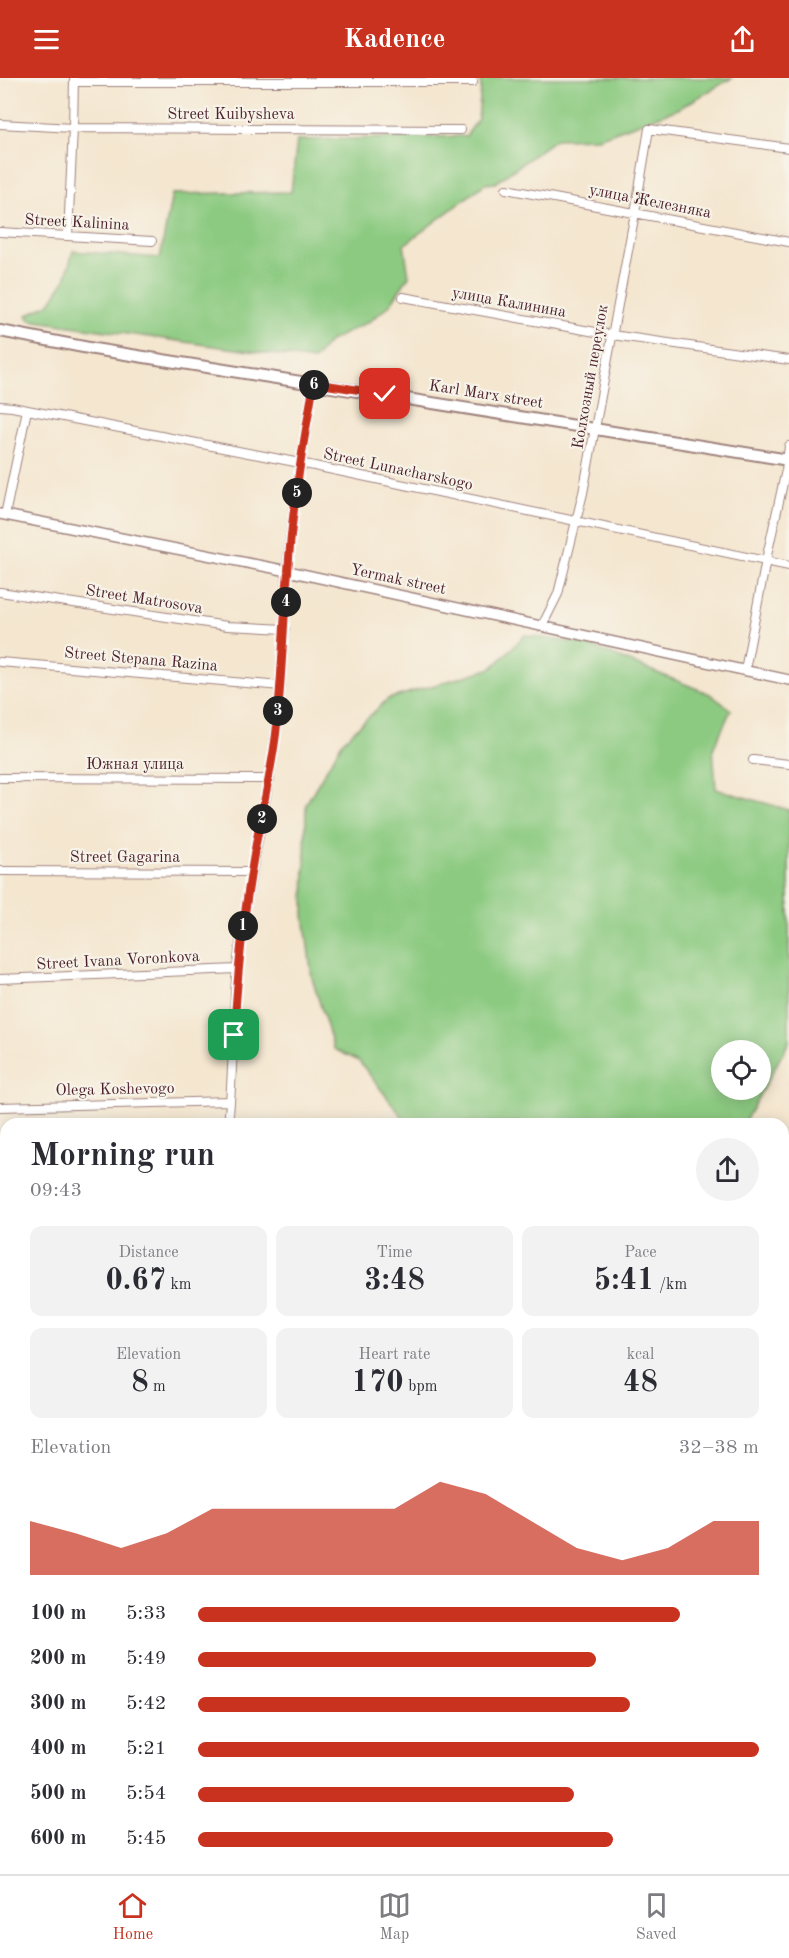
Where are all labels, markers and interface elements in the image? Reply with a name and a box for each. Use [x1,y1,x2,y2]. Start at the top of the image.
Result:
icon: menu [30,23,63,56]
icon: share [726,23,759,56]
text: Kadence [343,26,446,53]
street label: Street Kuibysheva [167,107,295,123]
street label: улица Железняка [587,182,713,222]
street label: Street Kalinina [24,212,130,234]
street label: улица Калинина [451,285,567,321]
street label: Колхозный переулок [570,304,612,450]
pin [359,368,410,419]
pin: 6 [299,370,329,400]
text: 6 [309,377,319,393]
icon: check [368,377,401,410]
street label: Karl Marx street [428,378,545,412]
street label: Street Lunacharskogo [322,446,474,494]
pin: 5 [282,478,312,508]
text: 5 [292,485,302,501]
street label: Yermak street [349,562,448,598]
street label: Street Matrosova [84,583,204,617]
pin: 4 [271,587,301,617]
text: 4 [281,594,291,610]
street label: Street Stepana Razina [63,645,219,675]
pin: 3 [263,696,293,726]
text: 3 [273,703,283,719]
street label: Южная улица [86,757,184,773]
pin: 2 [247,804,277,834]
text: 2 [257,811,267,827]
street label: Street Gagarina [70,850,180,866]
pin: 1 [228,911,258,941]
text: 1 [238,918,248,934]
street label: Street Ivana Voronkova [36,949,200,973]
pin [208,1009,259,1060]
icon: arrive [217,1018,250,1051]
map controls [711,1040,771,1100]
button: locate [711,1040,771,1100]
street label: Olega Koshevogo [55,1081,175,1099]
button: share [696,1138,759,1201]
text: Morning run [30,1140,215,1173]
text: 09:43 [30,1181,82,1201]
text: Distance [118,1245,179,1261]
text: Time [377,1245,412,1261]
text: Pace [624,1245,657,1261]
text: 0.67 [105,1266,166,1296]
text: 3:48 [364,1266,425,1296]
text: 5:41 [594,1266,654,1296]
text: km [166,1277,192,1293]
text: /km [654,1277,687,1293]
text: Elevation [116,1347,181,1363]
text: Heart rate [359,1347,430,1363]
text: kcal [627,1347,654,1363]
text: 8 [131,1368,149,1398]
text: 170 [352,1368,404,1398]
text: 48 [623,1368,658,1398]
text: m [149,1379,166,1395]
text: bpm [404,1379,437,1395]
text: Elevation [30,1438,111,1458]
text: 32–38 m [679,1438,759,1458]
text: 100 m [30,1604,86,1624]
text: 5:33 [126,1604,166,1624]
text: 200 m [30,1649,86,1669]
text: 5:49 [126,1649,166,1669]
text: 300 m [30,1694,86,1714]
text: 5:42 [126,1694,166,1714]
text: 400 m [30,1739,86,1759]
text: 5:21 [126,1739,166,1759]
text: 500 m [30,1784,86,1804]
text: 5:54 [126,1784,166,1804]
text: 600 m [30,1829,86,1849]
text: 5:45 [126,1829,166,1849]
tab: Home [112,1889,153,1945]
tab: Map [378,1889,411,1945]
tab: Saved [636,1889,677,1945]

